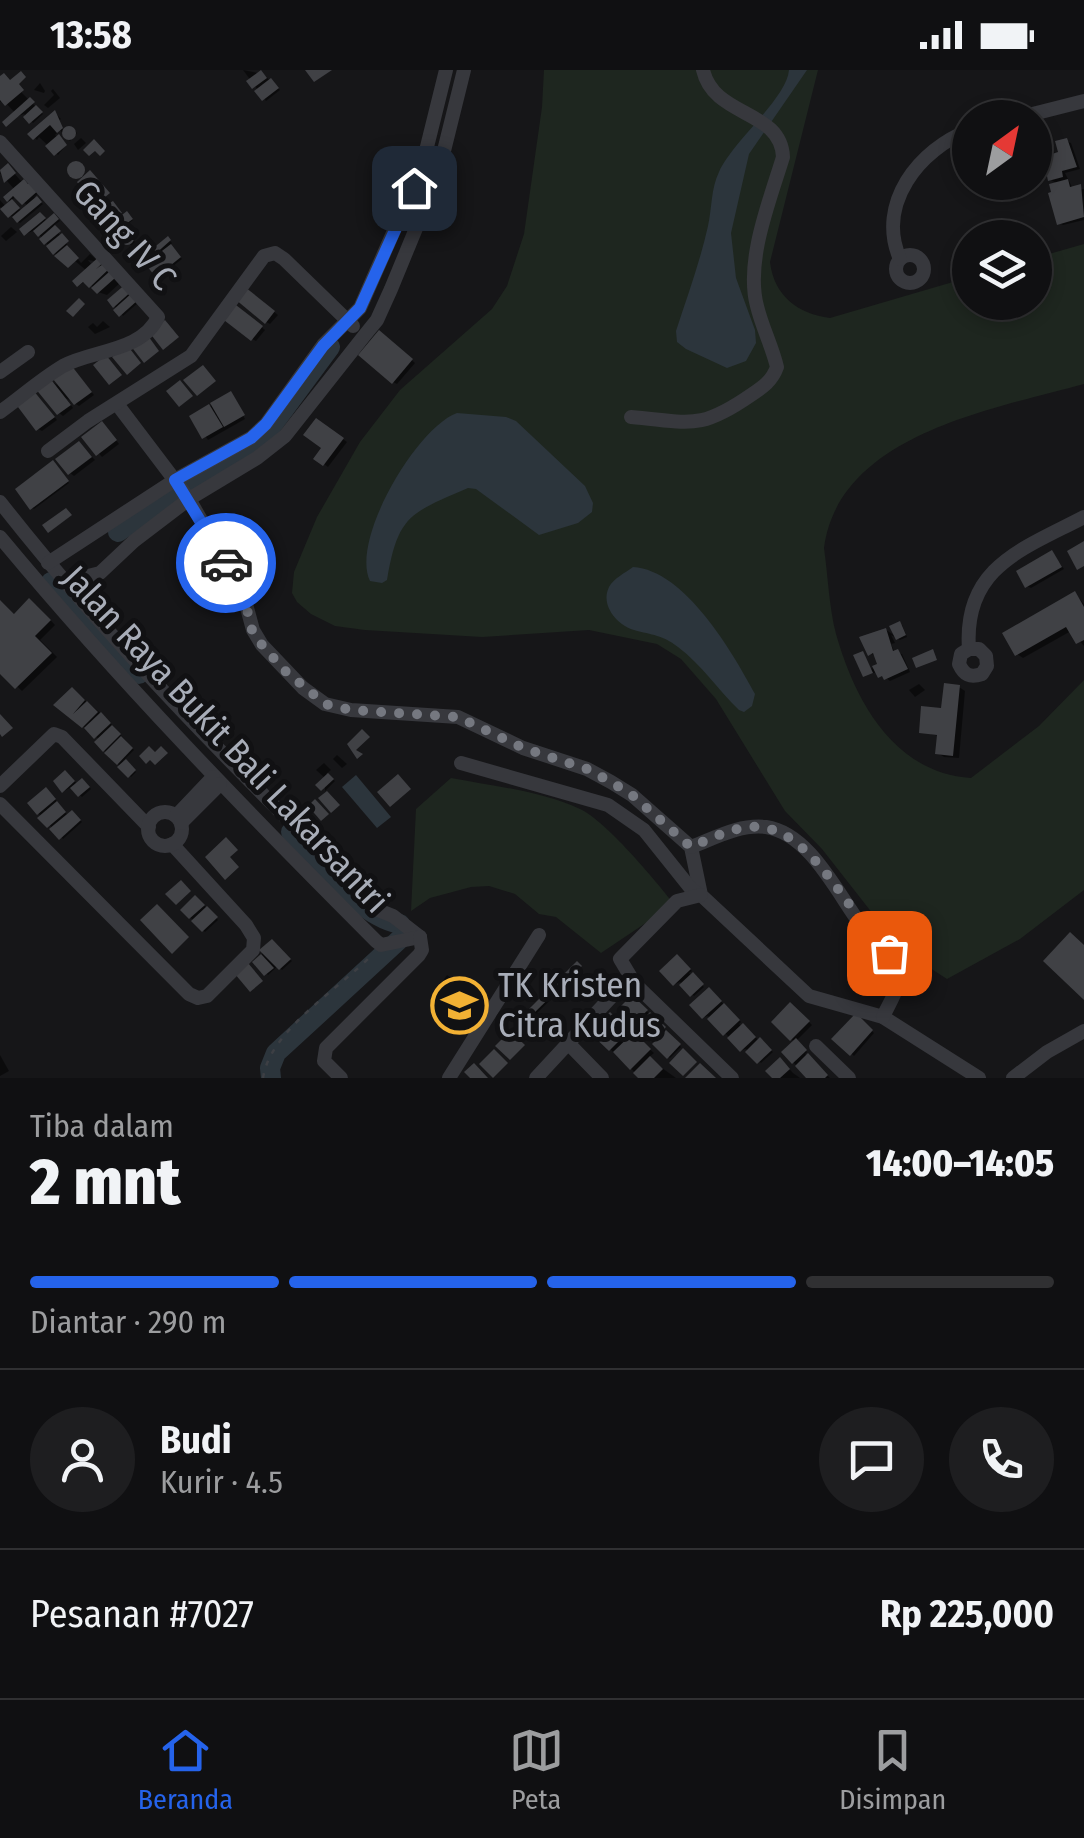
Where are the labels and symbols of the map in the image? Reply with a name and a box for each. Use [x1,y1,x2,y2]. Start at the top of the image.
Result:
north arrow [952,100,1052,200]
pin [372,146,457,231]
street label: Gang IV C [65,171,185,299]
courier [176,513,276,613]
street label: Jalan Raya Bukit Bali Lakarsantri [54,557,398,921]
pin [847,911,932,996]
place label: TK Kristen Citra Kudus [498,964,661,1046]
school or university icon: TK Kristen Citra Kudus [429,975,489,1035]

